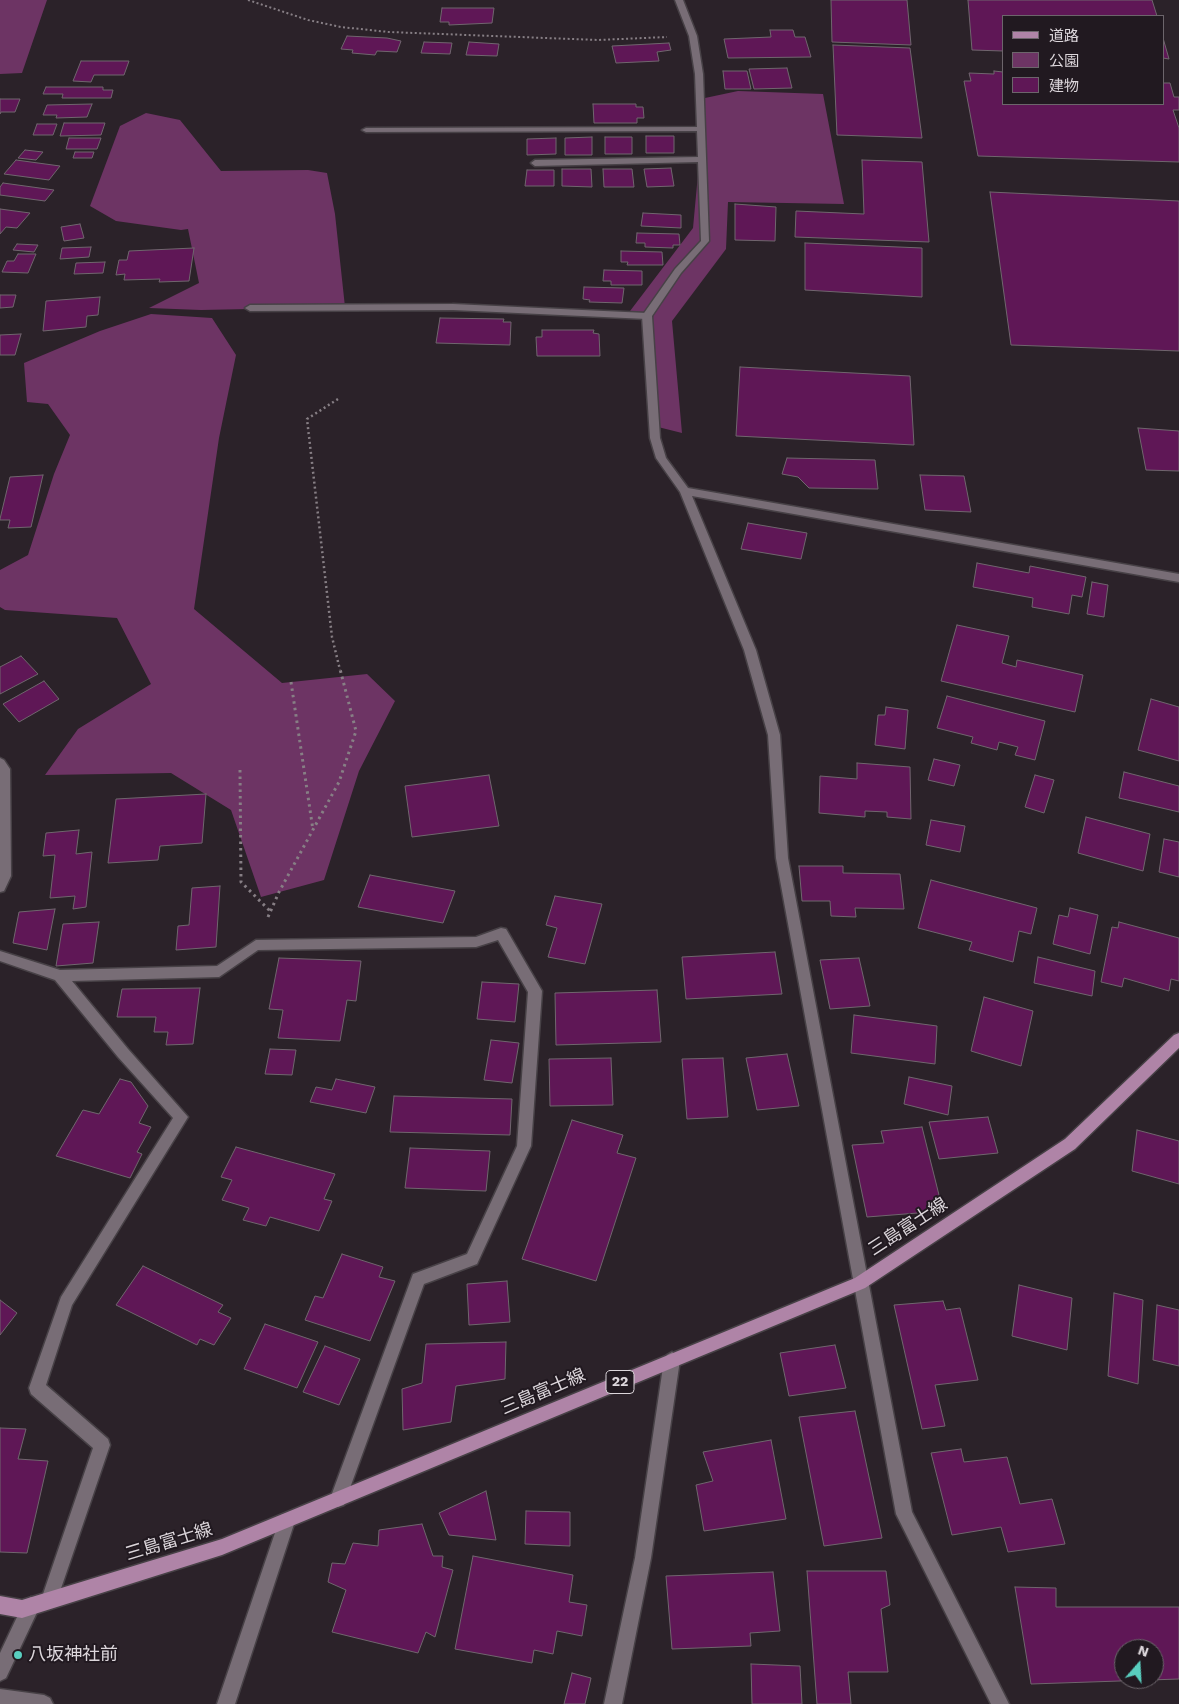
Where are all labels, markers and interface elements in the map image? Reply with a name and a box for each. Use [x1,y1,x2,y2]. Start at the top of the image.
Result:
legend [1002,15,1164,105]
text: 道路 [1049,27,1079,45]
text: 公園 [1049,52,1079,70]
text: 建物 [1049,77,1079,95]
street label: 三島富士線 [864,1193,952,1261]
street label: 三島富士線 [497,1364,589,1420]
road number: 22 [606,1370,634,1394]
street label: 三島富士線 [123,1519,215,1565]
north arrow [1114,1639,1164,1689]
text: N [1136,1642,1151,1660]
place label: 八坂神社前 [28,1644,118,1666]
marker: 八坂神社前 [12,1649,24,1661]

